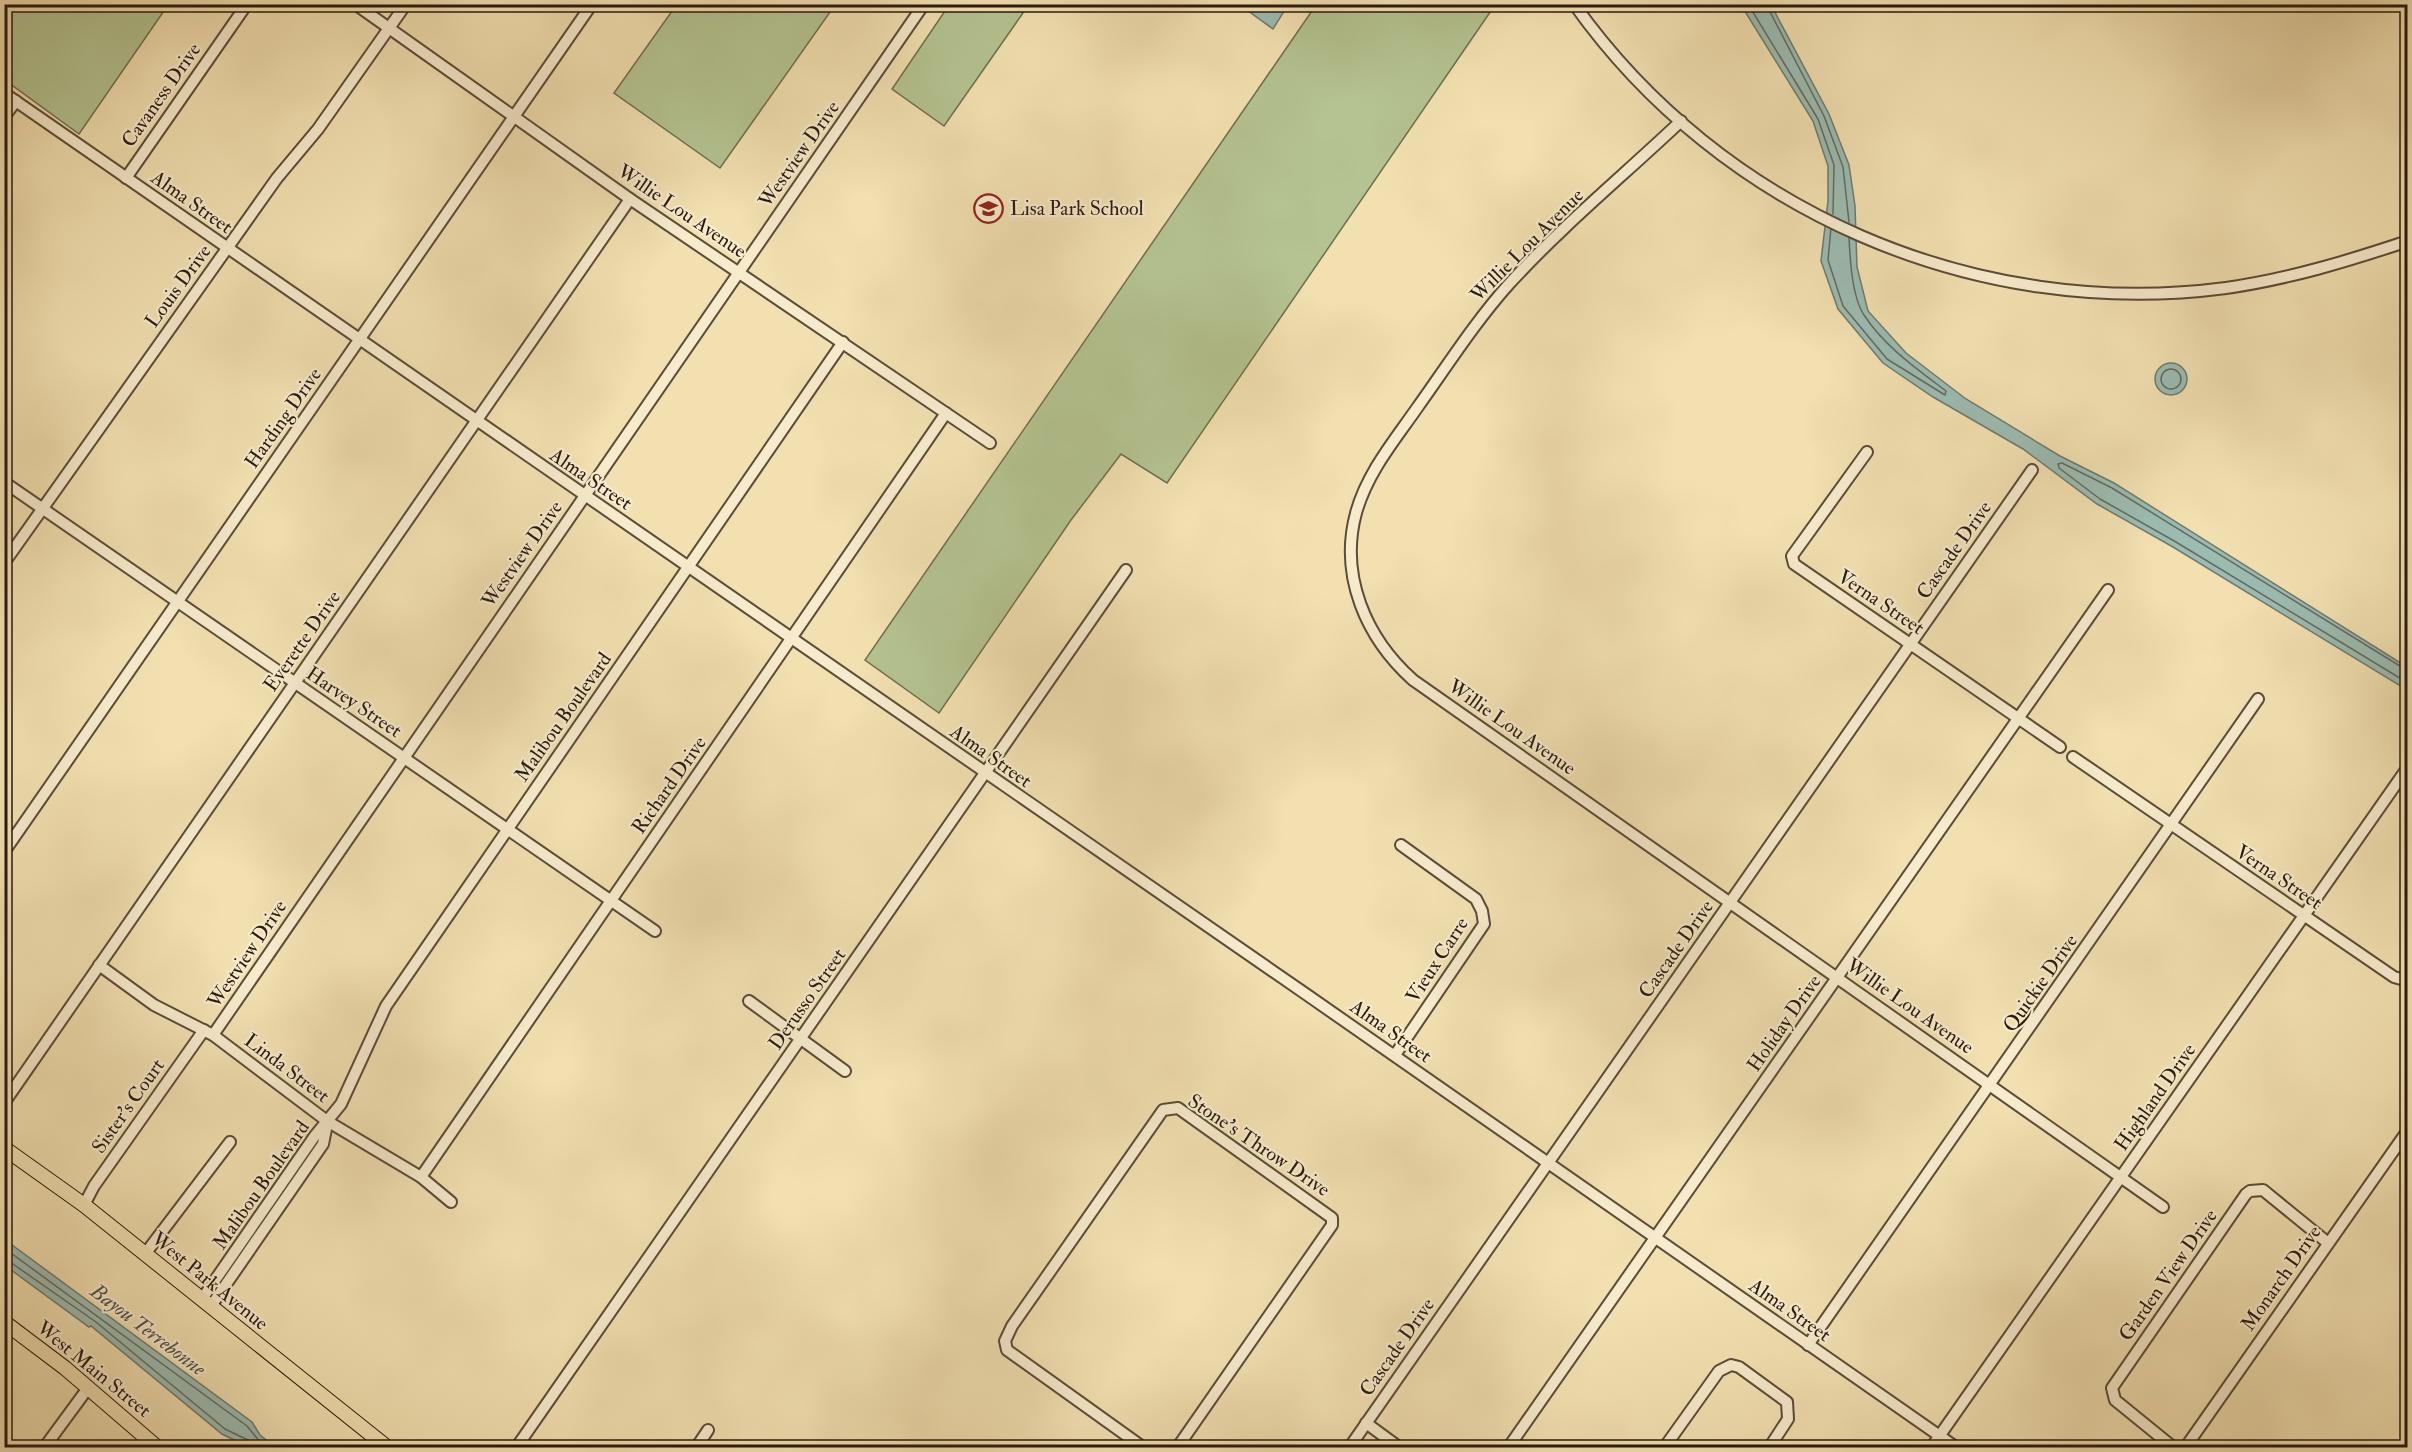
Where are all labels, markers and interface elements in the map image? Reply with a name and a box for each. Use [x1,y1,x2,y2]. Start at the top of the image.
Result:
street label: Cavaness Drive [116,38,206,152]
street label: Westview Drive [752,96,845,213]
street label: Willie Lou Avenue [612,158,751,263]
street label: Alma Street [146,164,238,239]
street label: Willie Lou Avenue [1464,183,1589,308]
school or university icon: Lisa Park School [973,192,1005,224]
place label: Lisa Park School [1010,196,1144,221]
street label: Louis Drive [139,240,217,332]
street label: Harding Drive [239,363,327,473]
street label: Alma Street [544,442,637,516]
street label: Westview Drive [475,496,568,613]
street label: Cascade Drive [1911,496,1997,604]
street label: Verna Street [1833,564,1930,640]
street label: Everette Drive [258,586,346,696]
street label: Malibou Boulevard [509,647,617,787]
street label: Harvey Street [301,661,407,743]
street label: Willie Lou Avenue [1442,673,1581,780]
street label: Alma Street [945,718,1037,793]
street label: Richard Drive [626,731,712,839]
street label: Verna Street [2231,839,2328,915]
street label: Westview Drive [201,895,292,1014]
street label: Cascade Drive [1633,895,1719,1003]
street label: Vieux Carre [1400,912,1474,1008]
street label: Quickie Drive [1997,929,2083,1037]
street label: Derusso Street [763,943,851,1055]
street label: Willie Lou Avenue [1840,952,1979,1059]
street label: Holiday Drive [1741,970,1827,1076]
street label: Alma Street [1345,993,1437,1068]
street label: Linda Street [239,1028,335,1109]
street label: Highland Drive [2109,1038,2201,1156]
street label: Sister's Court [86,1053,170,1158]
street label: Stone's Throw Drive [1183,1088,1335,1202]
street label: Malibou Boulevard [207,1115,315,1255]
street label: Garden View Drive [2113,1204,2223,1346]
street label: Monarch Drive [2235,1220,2327,1336]
street label: West Park Avenue [146,1226,273,1336]
street label: Alma Street [1744,1272,1836,1347]
water label: Bayou Terrebonne [84,1277,212,1383]
street label: Cascade Drive [1354,1293,1440,1401]
street label: West Main Street [31,1315,157,1423]

